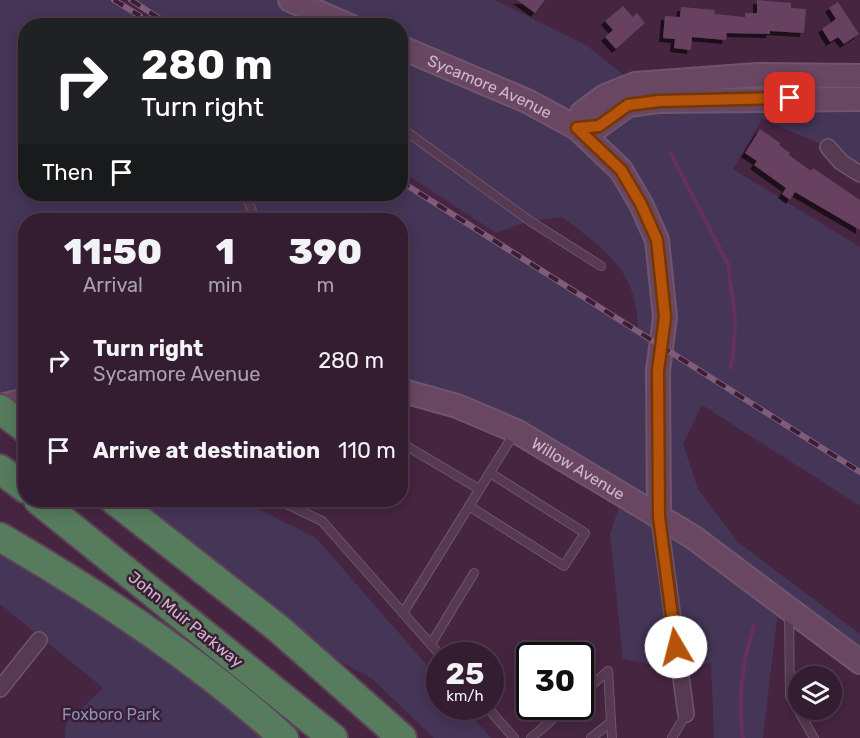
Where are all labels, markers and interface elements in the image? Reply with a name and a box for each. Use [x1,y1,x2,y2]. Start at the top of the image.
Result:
text: 280 m [141,40,273,90]
icon: right [42,42,120,120]
street label: Sycamore Avenue [425,51,555,123]
pin [764,72,815,123]
icon: arrive [773,81,806,114]
text: Turn right [141,91,264,123]
icon: arrive [105,156,138,189]
text: Then [42,159,93,186]
text: 11:50 [64,230,162,273]
text: 1 [216,230,235,273]
text: 390 [289,230,362,273]
text: Arrival [83,273,143,297]
text: min [208,273,243,297]
text: m [316,273,334,297]
text: Turn right [93,335,203,362]
icon: right [42,344,75,377]
text: 280 m [318,347,384,374]
text: Sycamore Avenue [93,362,260,386]
icon: arrive [42,434,75,467]
street label: Willow Avenue [528,434,628,504]
text: Arrive at destination [93,437,320,464]
text: 110 m [338,437,396,464]
street label: John Muir Parkway [125,567,247,672]
position arrow [644,615,708,679]
speed limit sign: 30 [516,642,594,720]
text: 25 [446,656,484,692]
map controls [788,666,842,720]
button: layers [788,666,842,720]
text: km/h [446,687,484,705]
park label: Foxboro Park [62,705,161,724]

